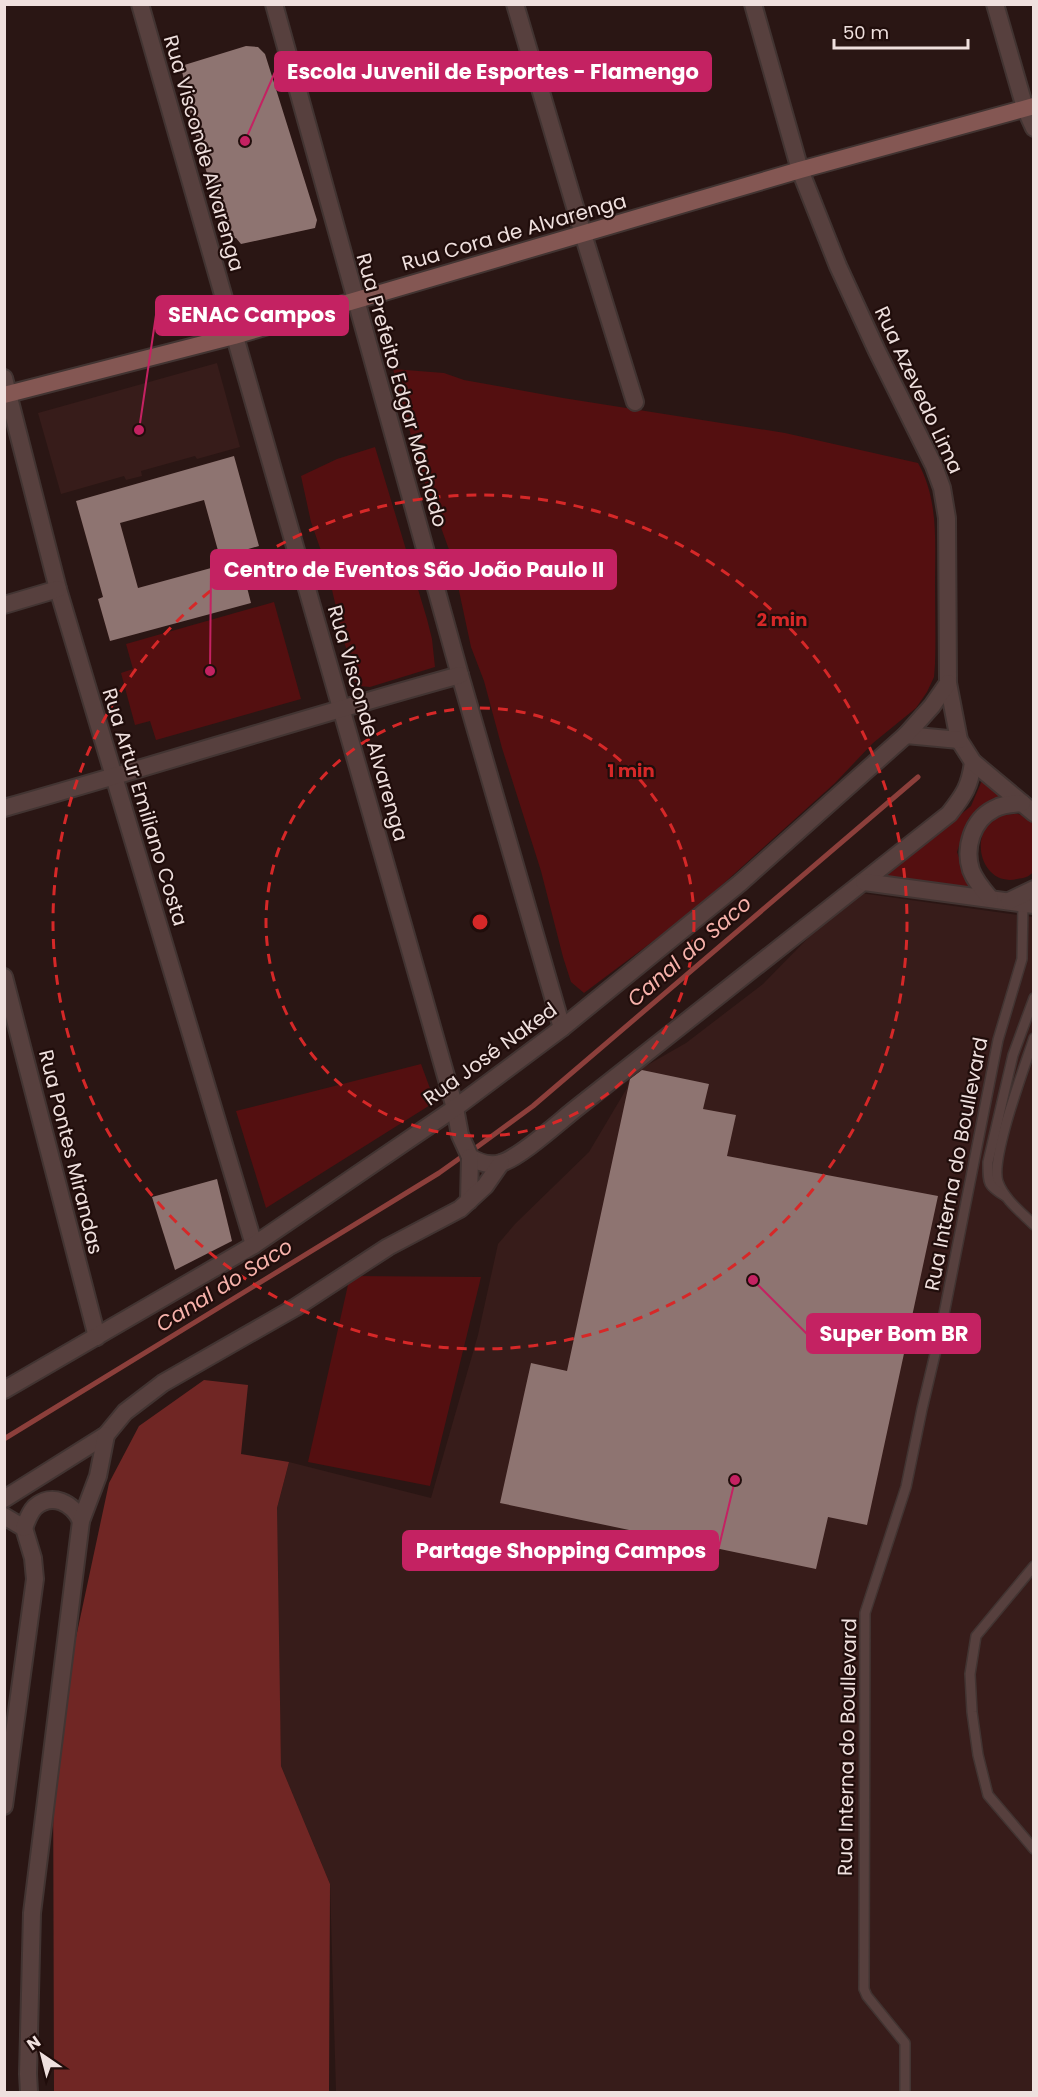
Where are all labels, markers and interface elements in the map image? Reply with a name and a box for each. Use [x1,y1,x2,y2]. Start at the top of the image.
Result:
scale bar [834,12,968,50]
text: 50 m [843,20,889,45]
street label: Rua Visconde Alvarenga [157,32,251,274]
callout: Escola Juvenil de Esportes - Flamengo [275,52,711,91]
text: Escola Juvenil de Esportes - Flamengo [287,57,699,86]
street label: Rua Cora de Alvarenga [398,187,630,277]
street label: Rua Prefeito Edgar Machado [349,250,455,530]
callout: SENAC Campos [156,296,348,335]
text: SENAC Campos [168,300,336,329]
street label: Rua Azevedo Lima [868,302,970,478]
callout: Centro de Eventos São João Paulo II [211,550,616,589]
text: Centro de Eventos São João Paulo II [224,555,604,584]
street label: Rua Visconde Alvarenga [321,602,415,844]
text: 2 min [757,607,807,632]
street label: Rua Artur Emiliano Costa [95,685,195,929]
text: 1 min [607,758,655,783]
water label: Canal do Saco [621,889,757,1013]
centre of rings [470,912,490,932]
street label: Rua José Naked [417,996,563,1112]
street label: Rua Interna do Boullevard [918,1035,994,1293]
street label: Rua Pontes Mirandas [32,1047,110,1257]
water label: Canal do Saco [150,1231,298,1339]
callout: Super Bom BR [807,1314,980,1353]
text: Super Bom BR [819,1319,969,1348]
callout: Partage Shopping Campos [403,1531,718,1570]
text: Partage Shopping Campos [416,1536,706,1565]
street label: Rua Interna do Boullevard [831,1618,863,1876]
north arrow [12,2025,72,2085]
text: N [22,2030,45,2056]

